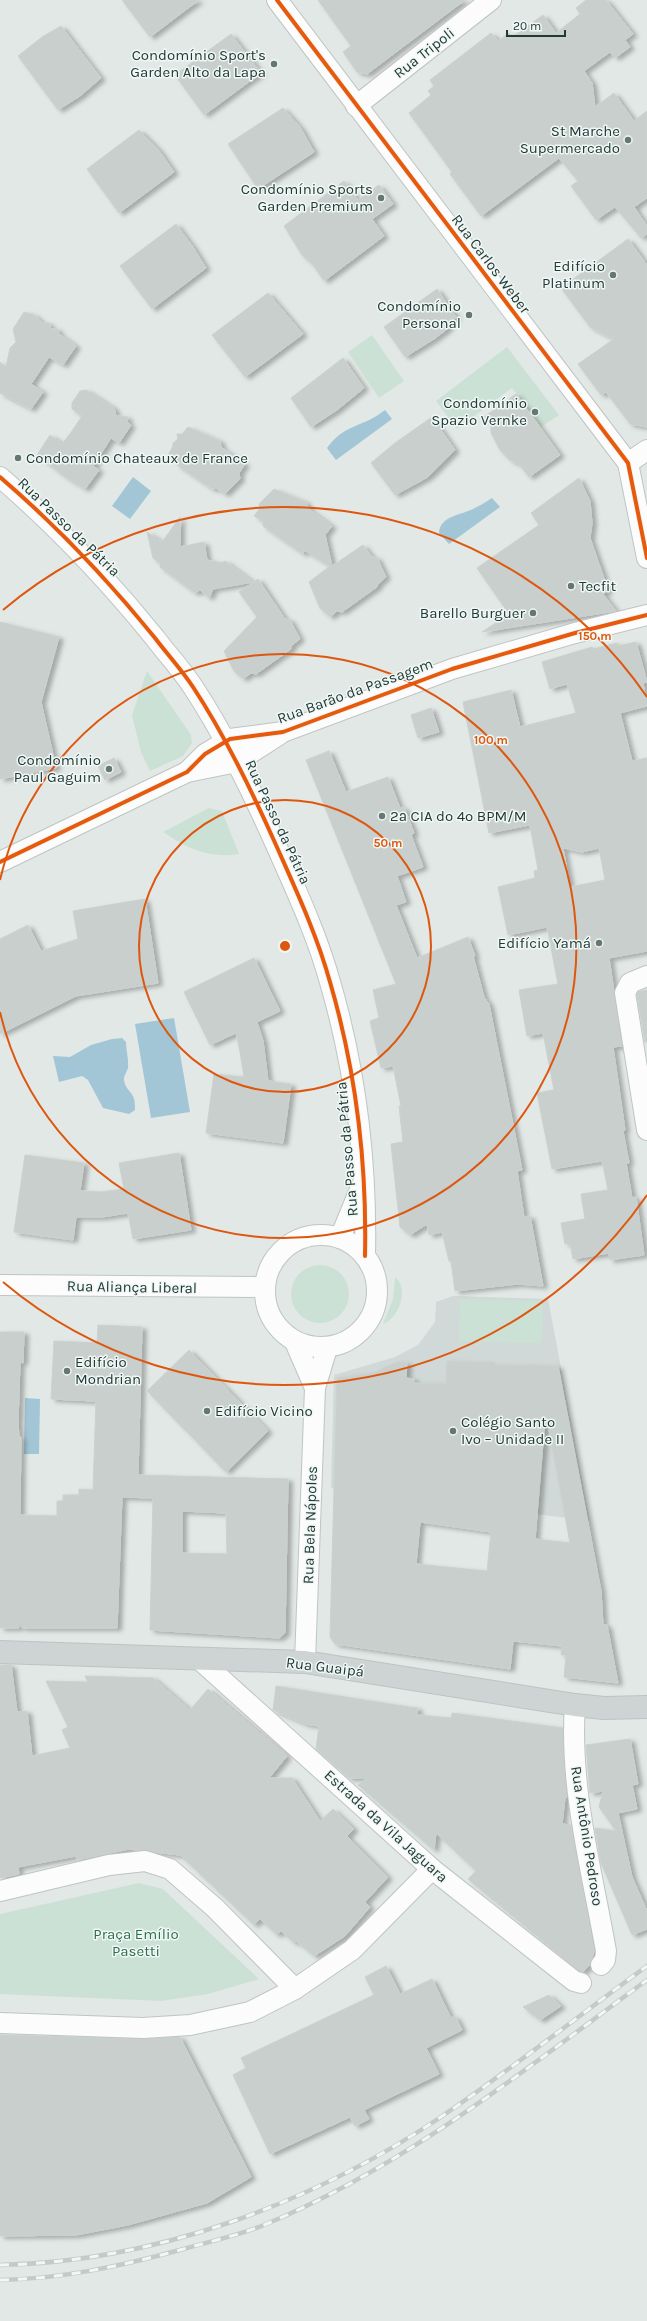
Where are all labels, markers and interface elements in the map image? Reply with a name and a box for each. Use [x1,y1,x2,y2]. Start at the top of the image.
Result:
scale bar [507,12,565,38]
text: 20 m [513,19,541,33]
street label: Rua Tripoli [390,24,458,82]
place label: Condomínio Sport's Garden Alto da Lapa [130,46,266,81]
marker: Condomínio Sport's Garden Alto da Lapa [269,59,279,69]
place label: St Marche Supermercado [520,122,620,157]
marker: St Marche Supermercado [623,135,633,145]
place label: Condomínio Sports Garden Premium [241,180,373,215]
marker: Condomínio Sports Garden Premium [376,193,386,203]
street label: Rua Carlos Weber [448,211,534,318]
place label: Edifício Platinum [542,257,605,292]
marker: Edifício Platinum [608,270,618,280]
place label: Condomínio Personal [377,297,461,332]
marker: Condomínio Personal [464,310,474,320]
place label: Condomínio Spazio Vernke [431,394,527,429]
marker: Condomínio Spazio Vernke [530,407,540,417]
place label: Condomínio Chateaux de France [26,449,248,467]
marker: Condomínio Chateaux de France [13,453,23,463]
street label: Rua Passo da Pátria [14,474,124,580]
place label: Tecfit [579,577,616,595]
marker: Tecfit [566,581,576,591]
place label: Barello Burguer [420,604,526,622]
marker: Barello Burguer [528,608,538,618]
text: 150 m [578,629,612,643]
street label: Rua Barão da Passagem [275,654,435,728]
text: 100 m [474,733,508,747]
place label: Condomínio Paul Gaguim [14,751,101,786]
street label: Rua Passo da Pátria [241,757,315,887]
marker: Condomínio Paul Gaguim [104,764,114,774]
place label: 2ª CIA do 4º BPM/M [390,807,526,825]
marker: 2ª CIA do 4º BPM/M [377,811,387,821]
text: 50 m [374,836,403,850]
place label: Edifício Yamá [498,934,591,952]
marker: Edifício Yamá [594,938,604,948]
centre of rings [278,939,292,953]
street label: Rua Passo da Pátria [332,1081,362,1217]
street label: Rua Aliança Liberal [67,1277,197,1297]
place label: Edifício Mondrian [75,1353,141,1388]
marker: Edifício Mondrian [62,1366,72,1376]
place label: Edifício Vicino [215,1402,313,1420]
marker: Edifício Vicino [202,1406,212,1416]
place label: Colégio Santo Ivo – Unidade II [461,1413,564,1448]
marker: Colégio Santo Ivo – Unidade II [448,1426,458,1436]
street label: Rua Bela Nápoles [299,1466,321,1584]
street label: Rua Guaipá [285,1653,365,1681]
street label: Rua Antônio Pedroso [567,1765,607,1907]
street label: Estrada da Vila Jaguara [321,1766,451,1886]
park label: Praça Emílio Pasetti [93,1925,179,1960]

